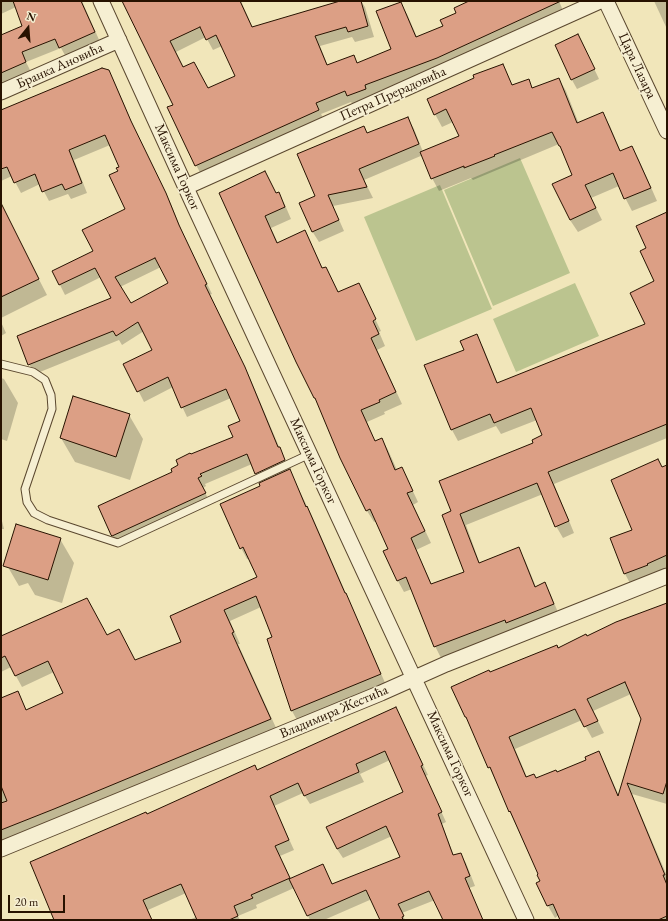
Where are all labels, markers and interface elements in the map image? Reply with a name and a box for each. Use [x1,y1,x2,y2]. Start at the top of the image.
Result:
north arrow [8,8,48,48]
text: N [25,9,38,25]
street label: Цара Лазара [614,30,660,102]
street label: Бранка Ановића [14,39,106,93]
street label: Петра Прерадовића [337,63,449,125]
street label: Максима Горког [150,121,204,213]
street label: Максима Горког [286,415,340,507]
street label: Владимира Жестића [277,682,391,742]
street label: Максима Горког [423,708,477,800]
scale bar [10,887,67,913]
text: 20 m [15,894,38,910]

